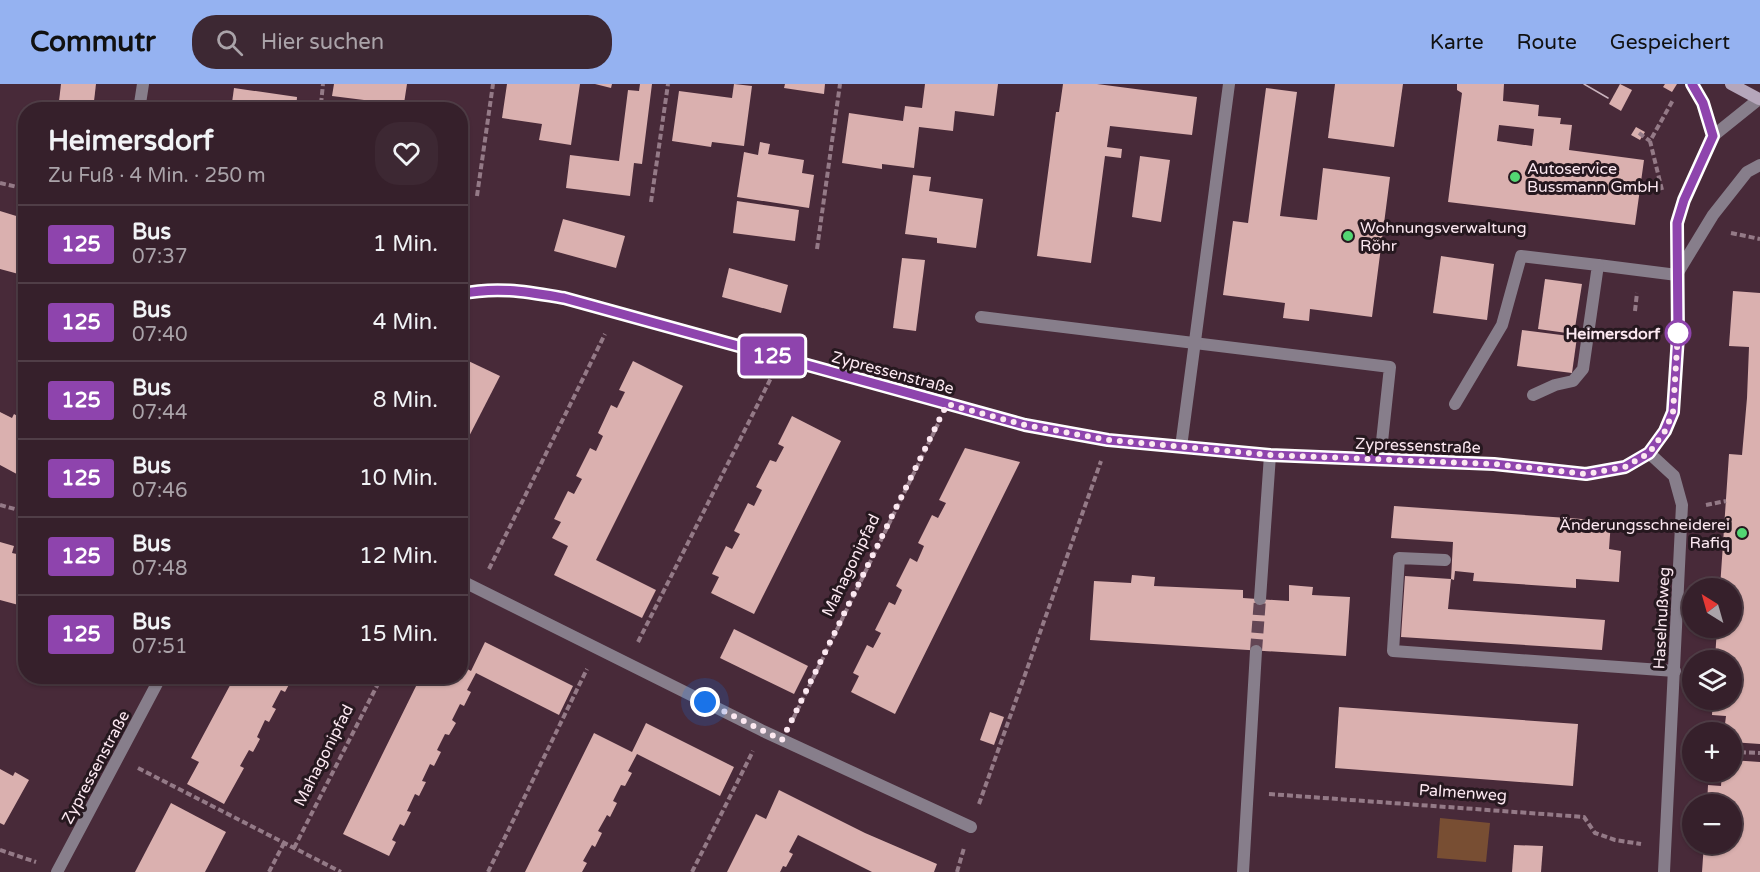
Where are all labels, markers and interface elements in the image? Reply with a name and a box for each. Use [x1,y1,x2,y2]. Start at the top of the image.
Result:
search box [192,15,612,69]
text: Commutr [30,25,156,59]
icon: search [213,26,246,59]
text: Hier suchen [261,29,384,55]
text: Karte [1430,30,1484,55]
text: Route [1517,30,1577,55]
text: Gespeichert [1610,30,1730,55]
button: heart [375,122,438,185]
text: Heimersdorf [48,124,213,158]
place label: Autoservice Bussmann GmbH [1527,159,1659,197]
text: Zu Fuß · 4 Min. · 250 m [48,164,266,188]
marker: Autoservice Bussmann GmbH [1508,170,1522,184]
place label: Wohnungsverwaltung Röhr [1360,218,1527,256]
text: Bus [132,219,171,245]
marker: Wohnungsverwaltung Röhr [1341,229,1355,243]
text: 1 Min. [373,231,438,257]
text: 125 [61,232,101,257]
text: 07:37 [132,245,187,269]
text: Bus [132,297,171,323]
text: 4 Min. [373,309,438,335]
text: 125 [61,310,101,335]
marker: Heimersdorf [1665,320,1691,346]
text: 07:40 [132,323,187,347]
place label: Heimersdorf [1565,324,1661,344]
line badge: 125 [738,336,806,376]
text: 125 [752,344,792,369]
street label: Zypressenstraße [829,347,956,399]
text: Bus [132,375,171,401]
text: 8 Min. [373,387,438,413]
text: 125 [61,388,101,413]
text: 07:44 [132,401,187,425]
street label: Zypressenstraße [1355,434,1481,458]
text: Bus [132,453,171,479]
text: 10 Min. [359,465,438,491]
text: 125 [61,466,101,491]
text: 07:46 [132,479,187,503]
street label: Mahagonipfad [817,511,884,620]
place label: Änderungsschneiderei Rafiq [1559,515,1730,553]
marker: Änderungsschneiderei Rafiq [1735,526,1749,540]
text: Bus [132,531,171,557]
text: 12 Min. [359,543,438,569]
text: 125 [61,544,101,569]
text: 07:48 [132,557,187,581]
street label: Haselnußweg [1649,566,1675,670]
north arrow [1682,578,1742,638]
map controls [1682,578,1742,854]
text: Bus [132,609,171,635]
text: 15 Min. [359,621,438,647]
text: 125 [61,622,101,647]
text: 07:51 [132,635,187,659]
button: layers [1682,650,1742,710]
your location [690,687,720,717]
street label: Mahagonipfad [290,701,358,810]
street label: Zypressenstraße [58,707,134,828]
button: + [1682,722,1742,782]
street label: Palmenweg [1418,780,1508,806]
button: − [1682,794,1742,854]

